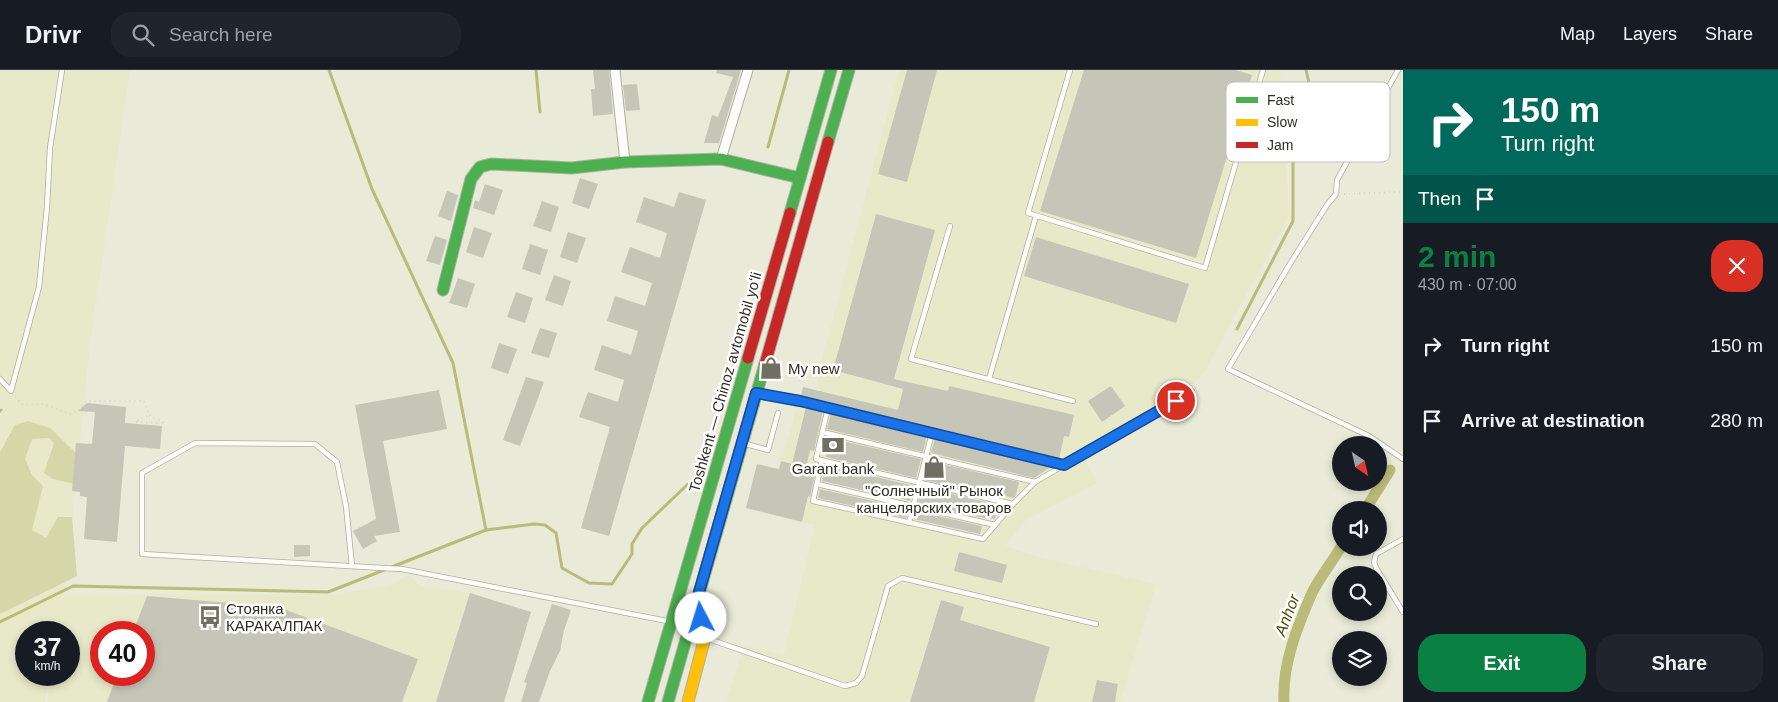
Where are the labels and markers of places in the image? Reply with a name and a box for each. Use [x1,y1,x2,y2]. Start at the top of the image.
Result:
shop icon: My new [758,355,784,381]
place label: My new [788,360,840,377]
pin [1155,380,1197,422]
bank icon: Garant bank [820,432,846,458]
shop icon: "Солнечный" Рынок канцелярских товаров [921,454,947,480]
place label: Garant bank [792,460,875,477]
place label: "Солнечный" Рынок канцелярских товаров [857,482,1012,516]
place label: Стоянка КАРАКАЛПАК [226,600,322,634]
bus stop icon: Стоянка КАРАКАЛПАК [197,604,223,630]

